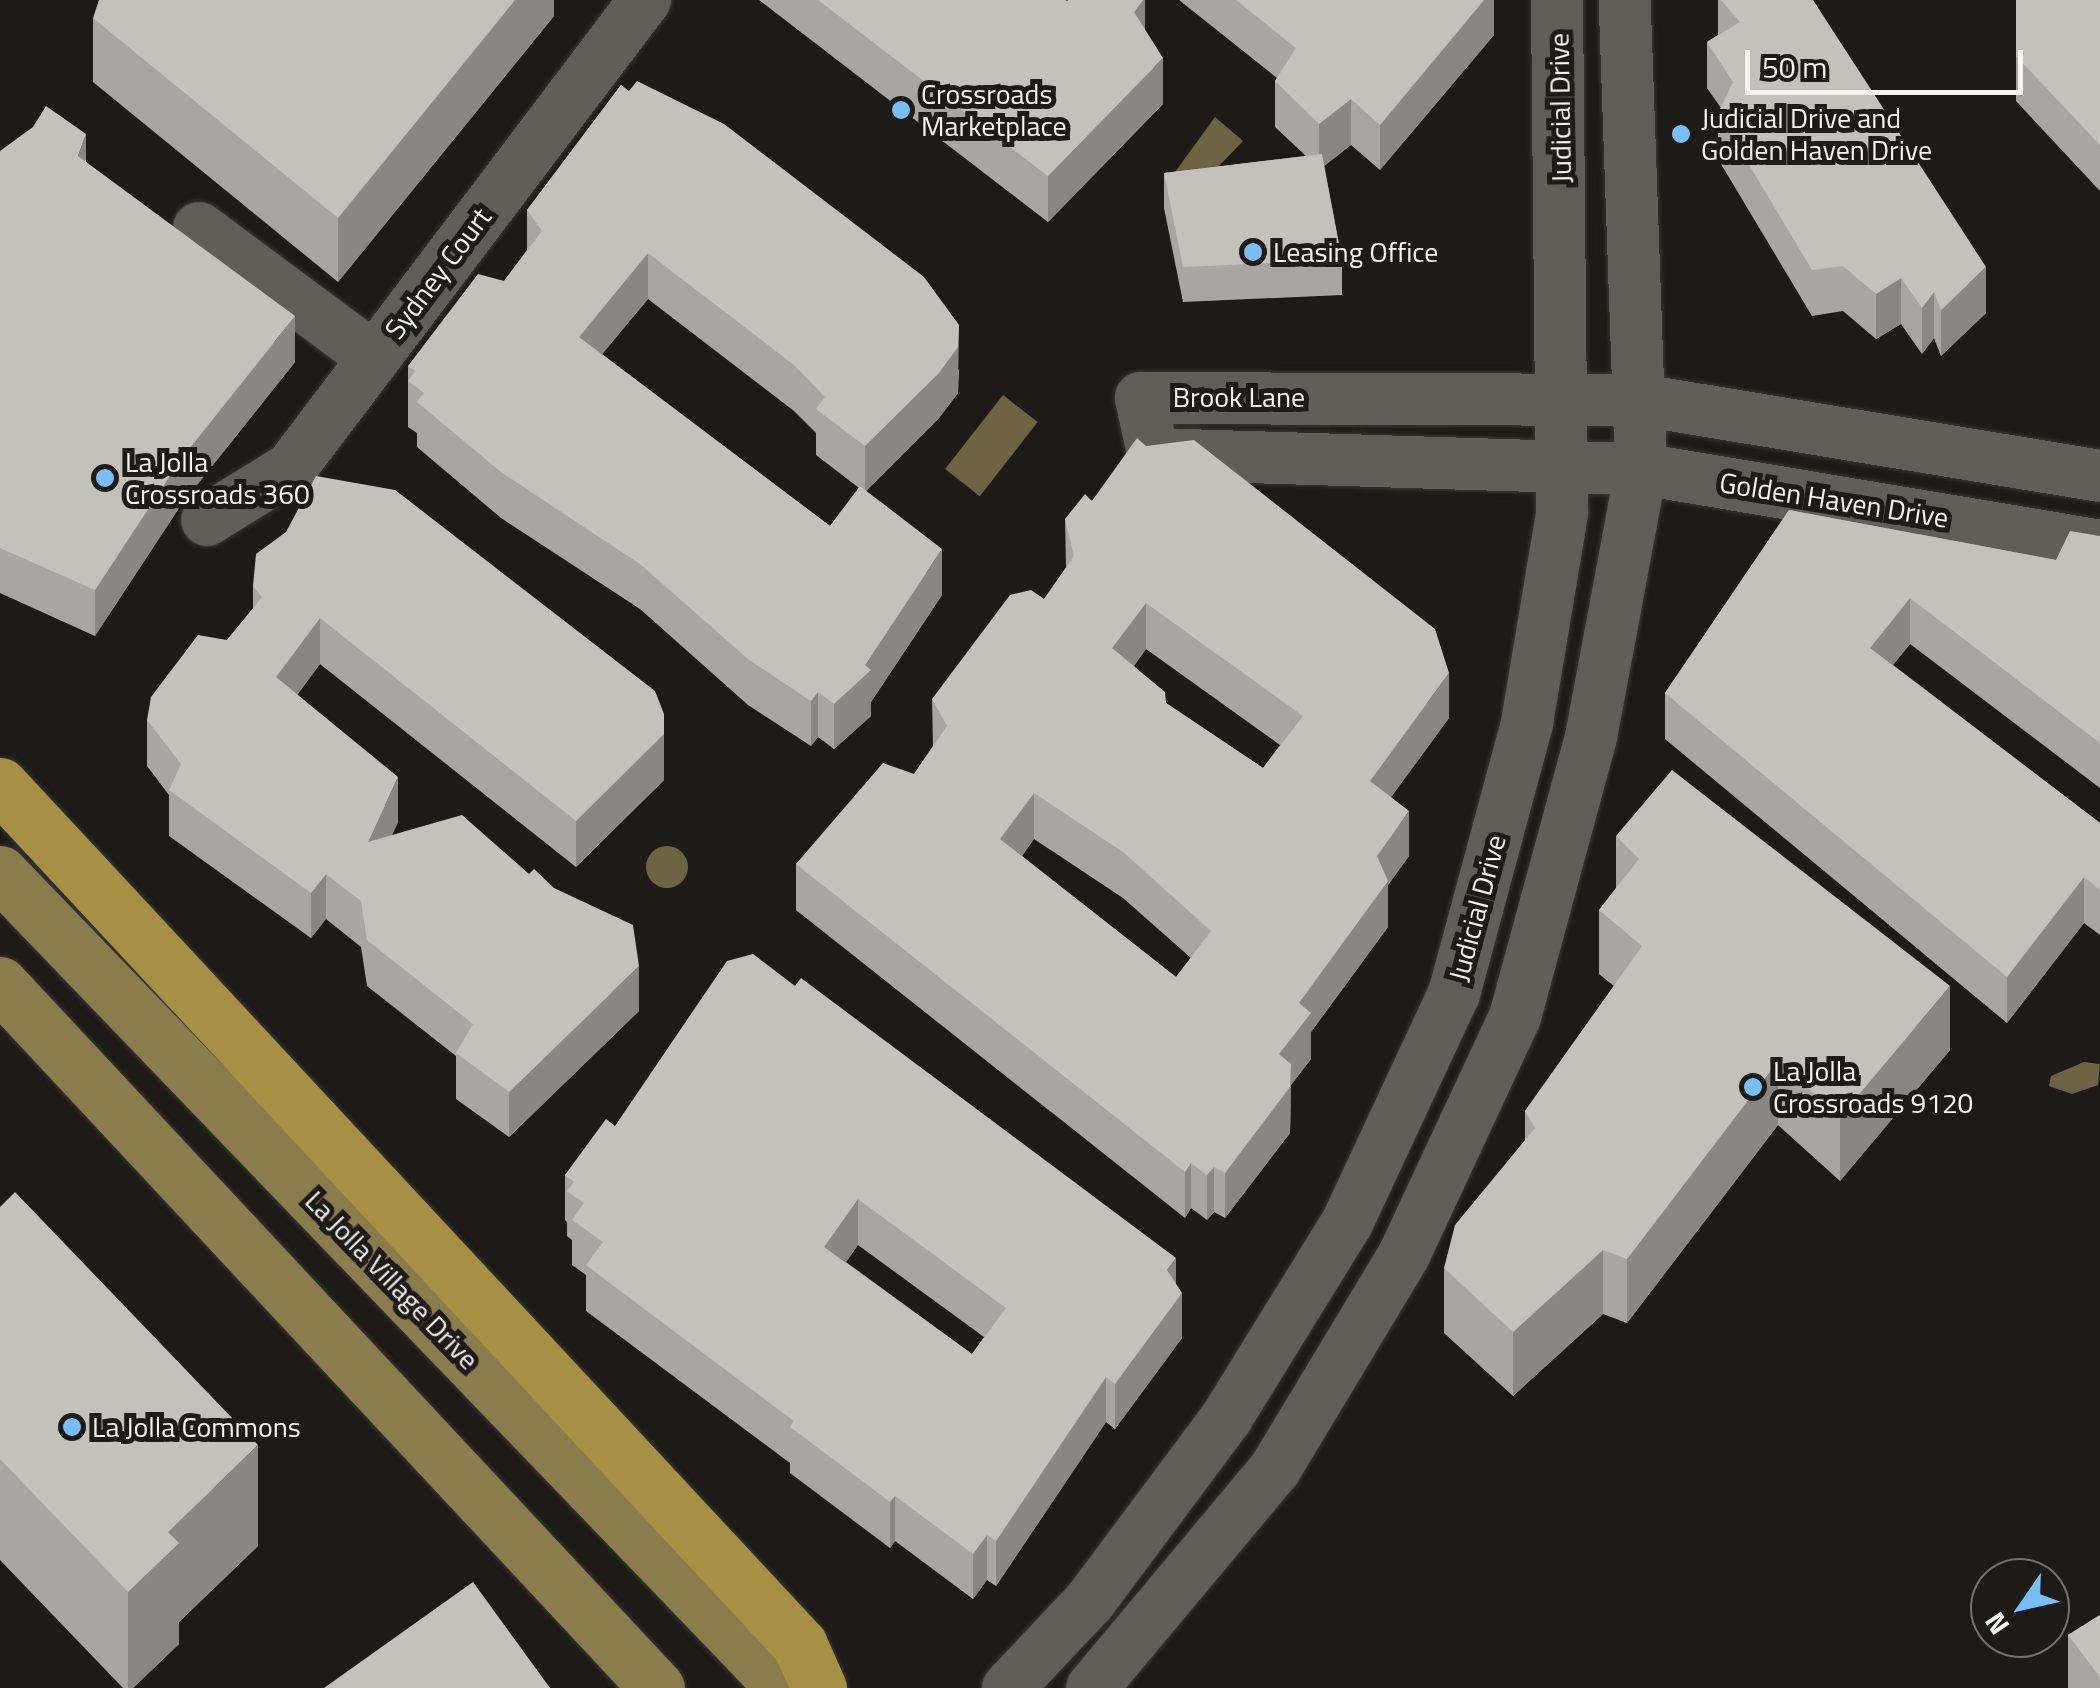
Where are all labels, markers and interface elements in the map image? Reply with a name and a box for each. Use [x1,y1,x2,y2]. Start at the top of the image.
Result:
scale bar [1750,30,2028,92]
street label: Judicial Drive [1542,33,1578,183]
text: 50 m [1762,44,1827,90]
place label: Crossroads Marketplace [921,77,1067,143]
marker: Crossroads Marketplace [890,99,912,121]
place label: Judicial Drive and Golden Haven Drive [1701,101,1932,167]
marker: Judicial Drive and Golden Haven Drive [1670,123,1692,145]
street label: Sydney Court [378,201,498,345]
place label: Leasing Office [1273,235,1439,269]
marker: Leasing Office [1242,241,1264,263]
street label: Brook Lane [1173,380,1305,414]
place label: La Jolla Crossroads 360 [125,445,310,511]
street label: Golden Haven Drive [1717,465,1951,535]
marker: La Jolla Crossroads 360 [94,467,116,489]
street label: Judicial Drive [1441,831,1513,985]
place label: La Jolla Crossroads 9120 [1773,1054,1973,1120]
marker: La Jolla Crossroads 9120 [1742,1076,1764,1098]
street label: La Jolla Village Drive [298,1184,486,1376]
place label: La Jolla Commons [92,1410,301,1444]
marker: La Jolla Commons [61,1416,83,1438]
north arrow [1970,1558,2070,1658]
text: N [1973,1604,2020,1644]

